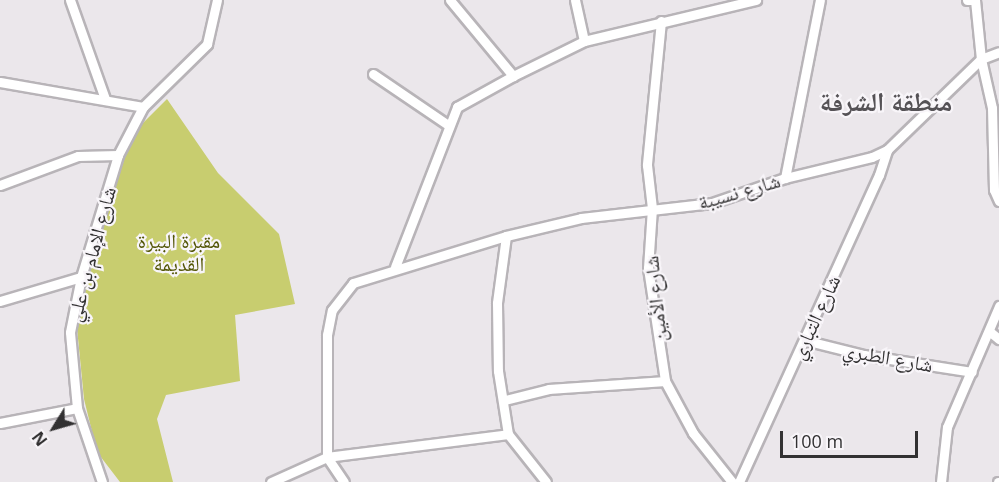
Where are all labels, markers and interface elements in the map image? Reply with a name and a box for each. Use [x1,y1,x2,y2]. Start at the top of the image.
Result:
district label: منطقة الشرفة [820,86,952,118]
street label: شارع نسيبة [695,168,783,214]
street label: شارع الإمام بن علي [61,184,121,324]
park label: مقبرة البيرة القديمة [138,229,220,276]
street label: شارع الأمين [639,255,671,343]
street label: شارع التباري [785,271,845,363]
street label: شارع الطبري [841,337,935,377]
north arrow [24,398,84,458]
scale bar [783,419,921,457]
text: N [27,427,52,451]
text: 100 m [791,429,843,453]

